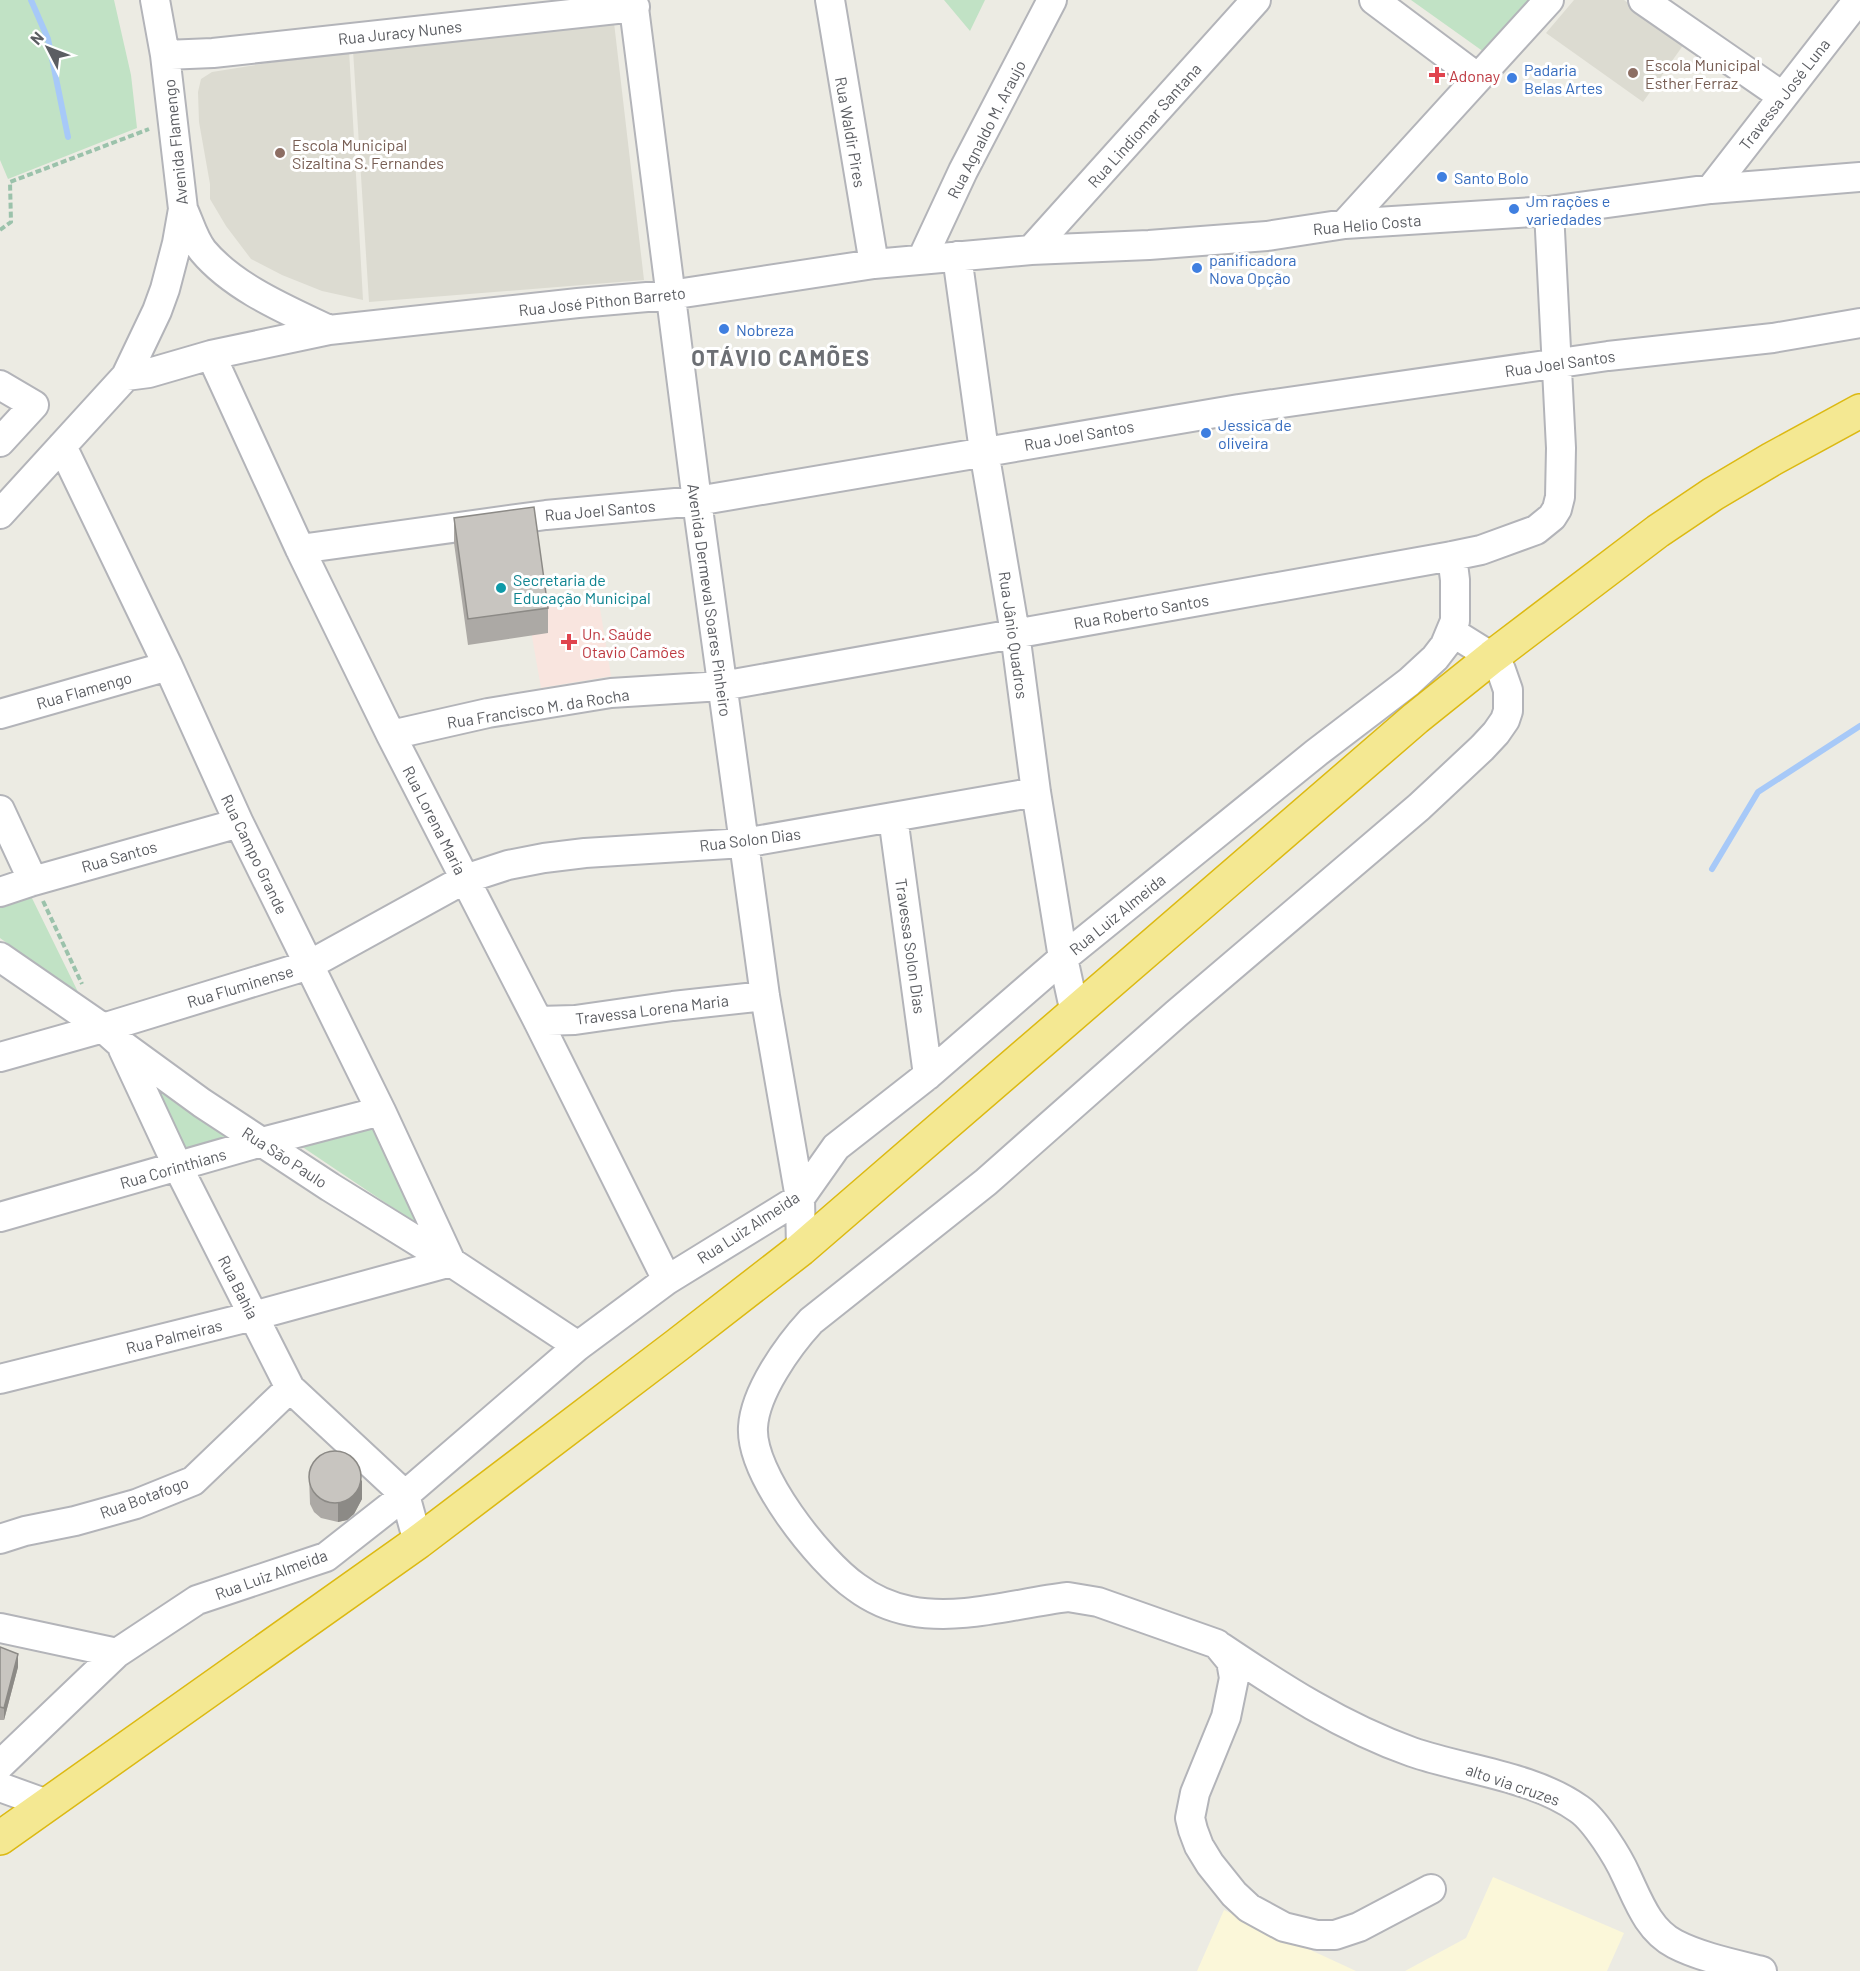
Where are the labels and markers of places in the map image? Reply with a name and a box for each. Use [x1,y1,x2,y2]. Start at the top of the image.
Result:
place label: Escola Municipal Esther Ferraz [1645,55,1760,92]
place label: Padaria Belas Artes [1524,60,1603,97]
place label: Adonay [1449,66,1501,85]
marker: Escola Municipal Esther Ferraz [1626,66,1640,80]
marker: Adonay [1430,68,1444,82]
marker: Padaria Belas Artes [1505,71,1519,85]
place label: Escola Municipal Sizaltina S. Fernandes [292,135,444,172]
marker: Escola Municipal Sizaltina S. Fernandes [273,146,287,160]
place label: Santo Bolo [1454,168,1529,187]
marker: Santo Bolo [1435,170,1449,184]
place label: Jm rações e variedades [1526,191,1610,228]
marker: Jm rações e variedades [1507,202,1521,216]
place label: panificadora Nova Opção [1209,250,1296,287]
marker: panificadora Nova Opção [1190,261,1204,275]
place label: Nobreza [736,320,794,339]
marker: Nobreza [717,322,731,336]
place label: Jessica de oliveira [1218,415,1292,452]
marker: Jessica de oliveira [1199,426,1213,440]
place label: Secretaria de Educação Municipal [513,570,651,607]
marker: Secretaria de Educação Municipal [494,581,508,595]
place label: Un. Saúde Otavio Camões [582,624,685,661]
marker: Un. Saúde Otavio Camões [560,633,578,651]

